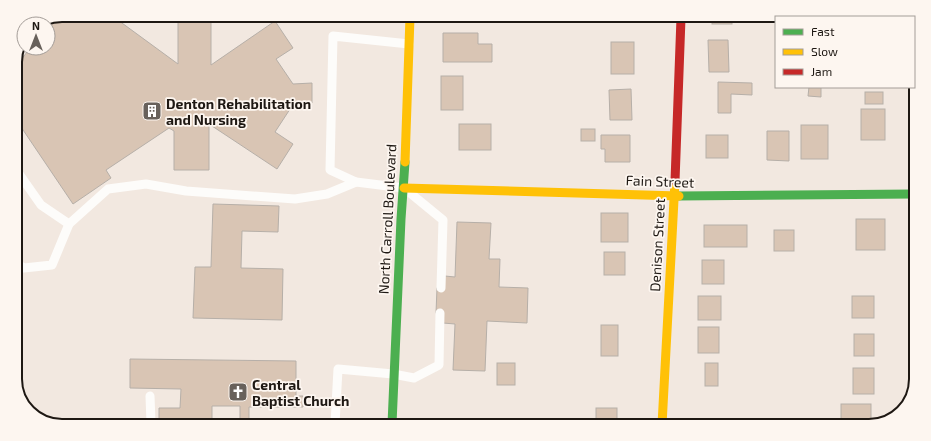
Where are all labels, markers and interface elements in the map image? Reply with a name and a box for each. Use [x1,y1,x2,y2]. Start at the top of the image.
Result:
north arrow [16,16,56,56]
legend [775,16,915,88]
text: N [32,19,40,32]
text: Fast [811,24,835,38]
text: Slow [811,44,838,58]
text: Jam [811,64,832,78]
place label: Denton Rehabilitation and Nursing [166,95,311,128]
building icon: Denton Rehabilitation and Nursing [141,100,163,122]
street label: North Carroll Boulevard [375,143,399,295]
street label: Fain Street [625,171,695,191]
street label: Denison Street [646,198,668,292]
place label: Central Baptist Church [252,376,349,409]
church icon: Central Baptist Church [227,381,249,403]

